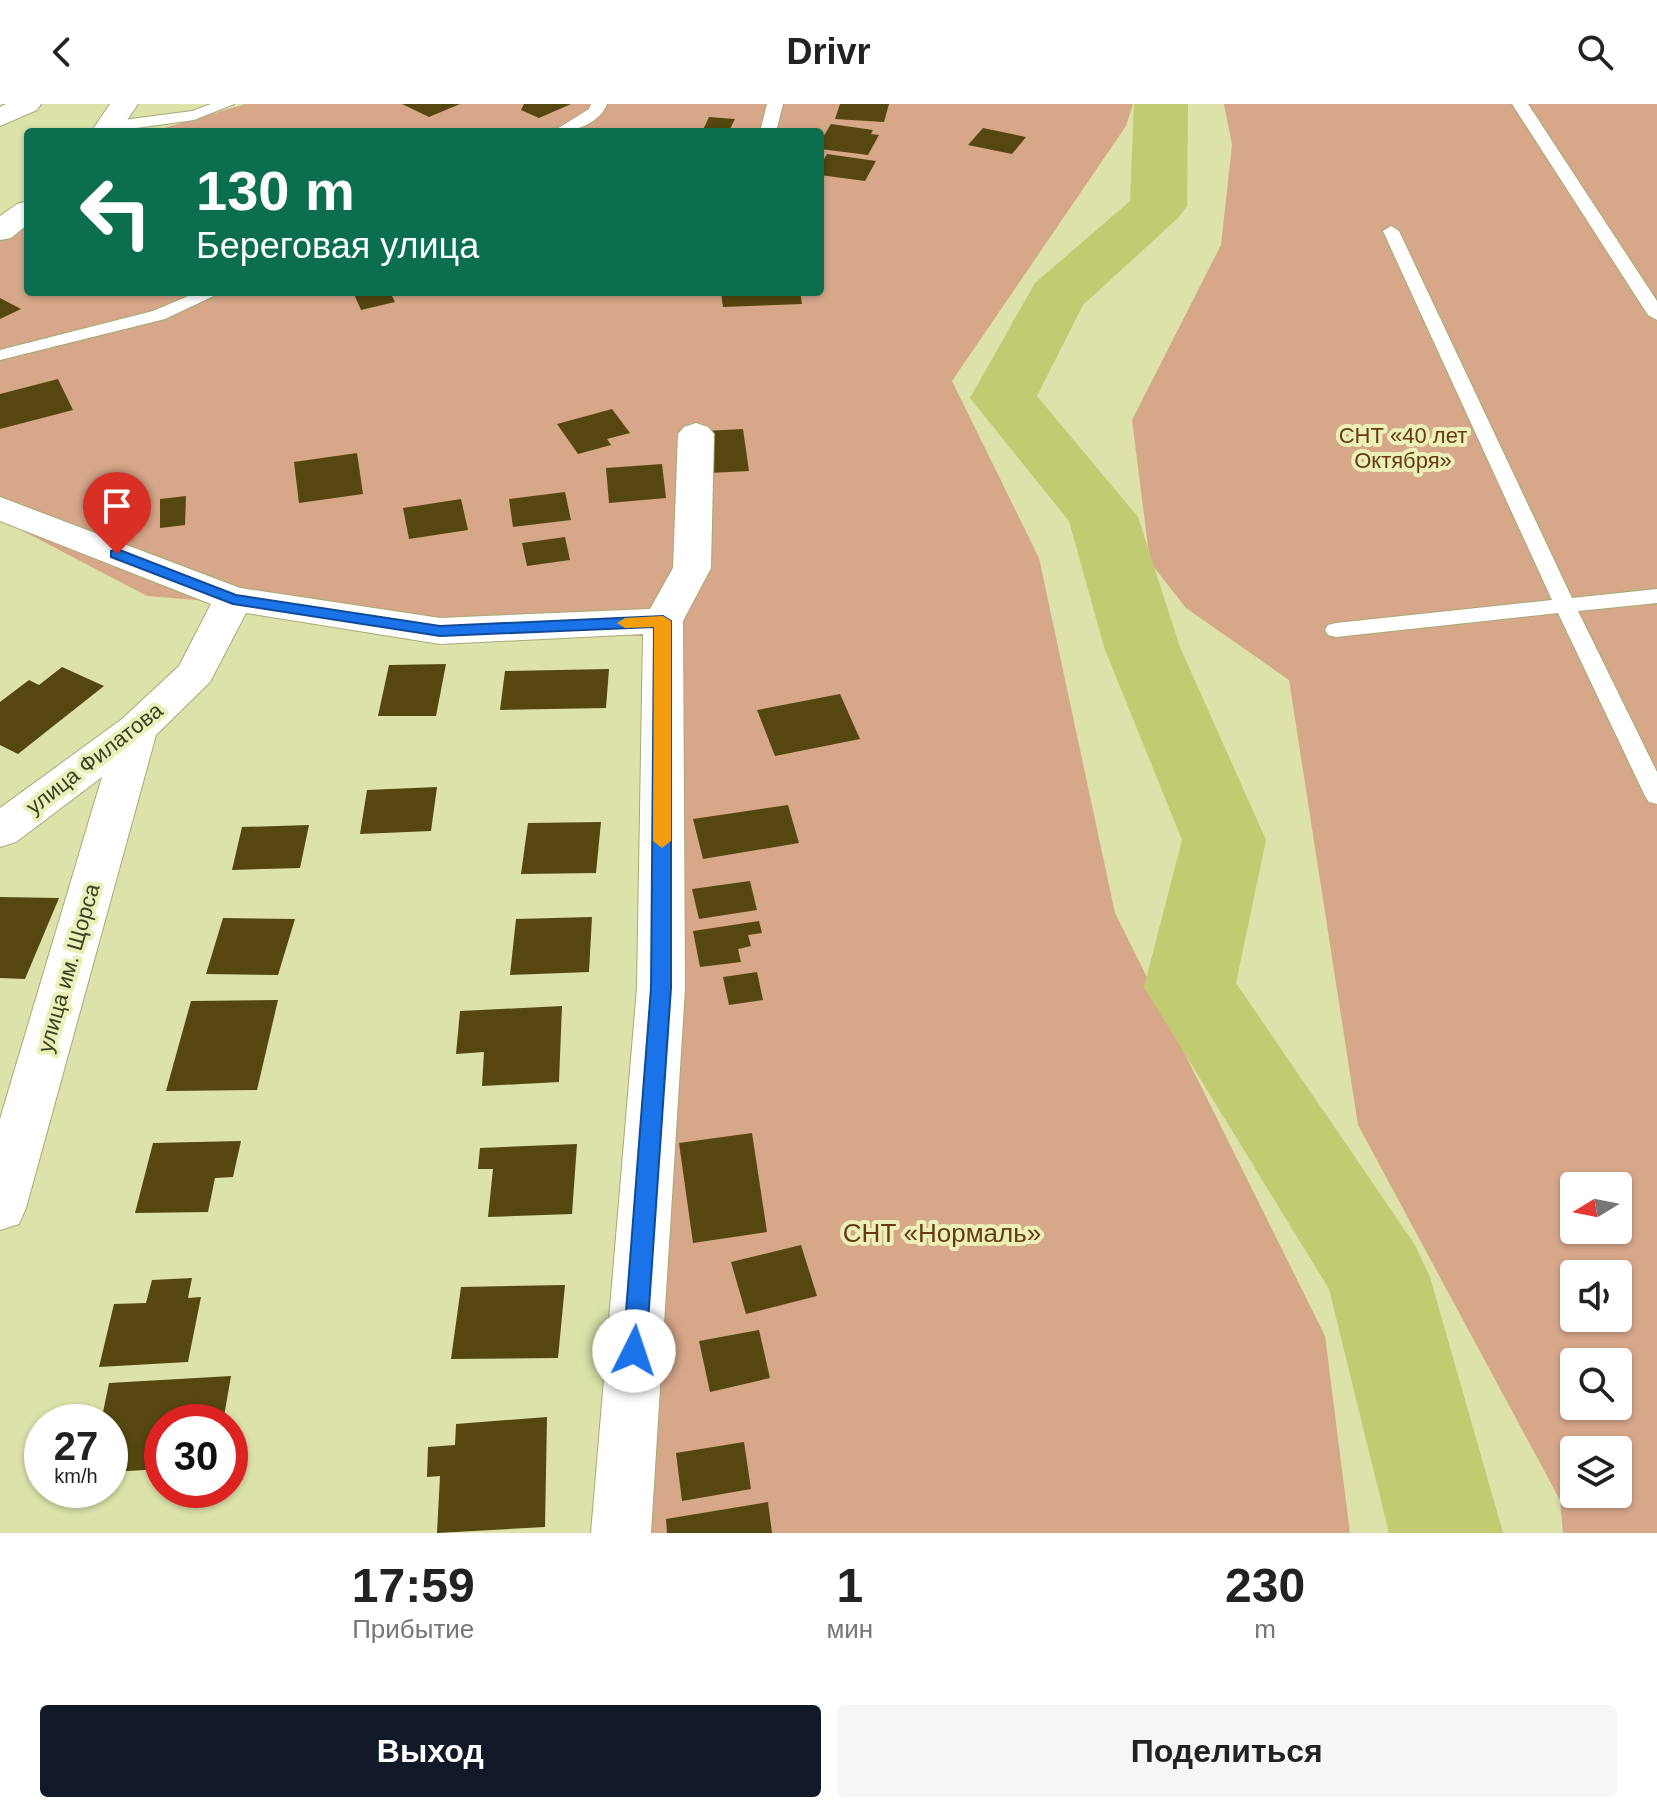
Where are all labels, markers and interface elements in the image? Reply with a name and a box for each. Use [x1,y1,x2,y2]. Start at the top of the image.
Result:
icon: back [40,30,84,74]
icon: search [1573,30,1617,74]
text: Drivr [786,31,871,72]
text: 130 m [196,159,355,222]
icon: left [64,160,168,264]
text: Береговая улица [196,225,479,266]
park label: СНТ «40 лет Октября» [1339,423,1467,473]
pin [83,472,151,554]
icon: arrive [95,484,139,528]
street label: улица Филатова [21,697,168,819]
street label: улица им. Щорса [32,880,105,1055]
north arrow [1560,1172,1632,1244]
map controls [1560,1172,1632,1508]
park label: СНТ «Нормаль» [843,1218,1041,1248]
button: sound [1560,1260,1632,1332]
position arrow [592,1309,676,1393]
button: search [1560,1348,1632,1420]
speed limit sign: 30 [144,1404,248,1508]
text: 27 [54,1424,98,1468]
button: layers [1560,1436,1632,1508]
text: km/h [54,1465,98,1487]
text: 17:59 [352,1559,475,1612]
text: 1 [836,1559,863,1612]
text: 230 [1225,1559,1305,1612]
text: Прибытие [352,1614,474,1644]
text: мин [826,1614,873,1644]
text: m [1254,1614,1276,1644]
button: Выход [40,1705,821,1797]
button: Поделиться [837,1705,1617,1797]

